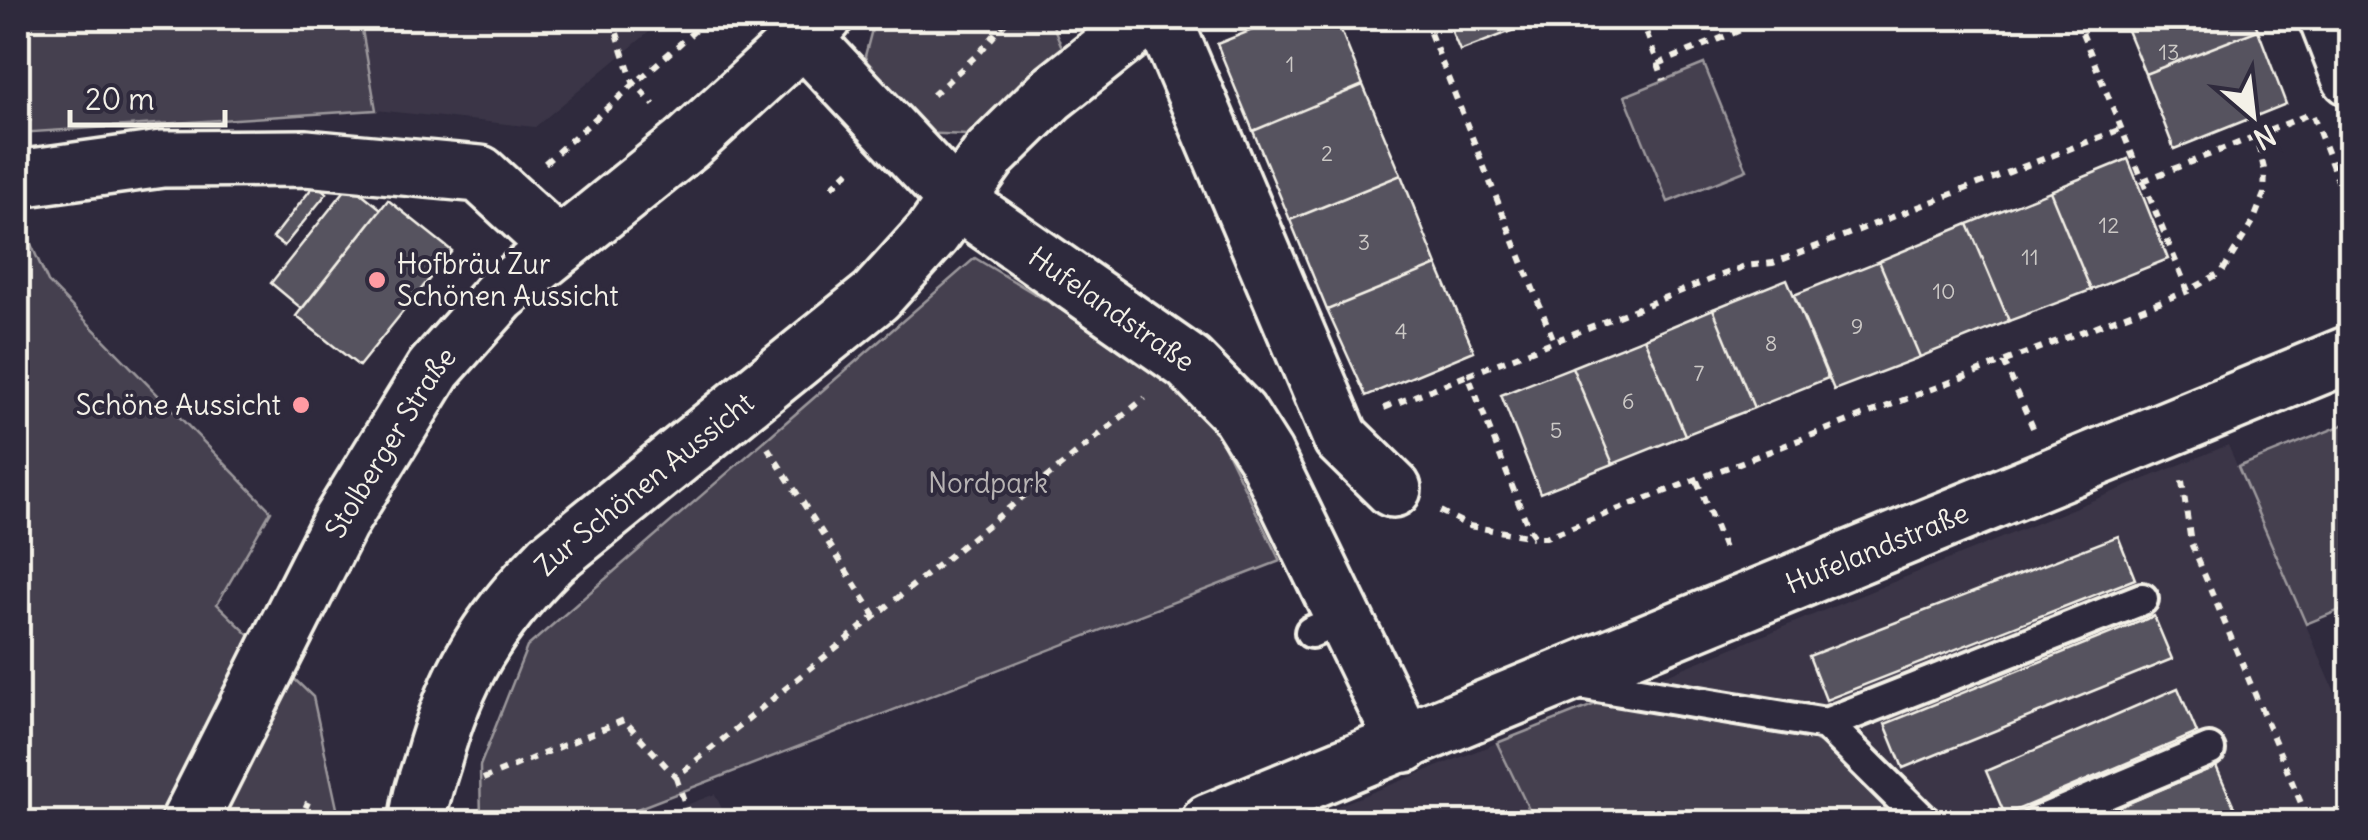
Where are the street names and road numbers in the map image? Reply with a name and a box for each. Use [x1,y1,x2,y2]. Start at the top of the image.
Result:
street label: Hufelandstraße [1022,239,1202,379]
street label: Stolberger Straße [317,339,463,544]
street label: Zur Schönen Aussicht [527,384,761,583]
street label: Hufelandstraße [1780,494,1974,602]

